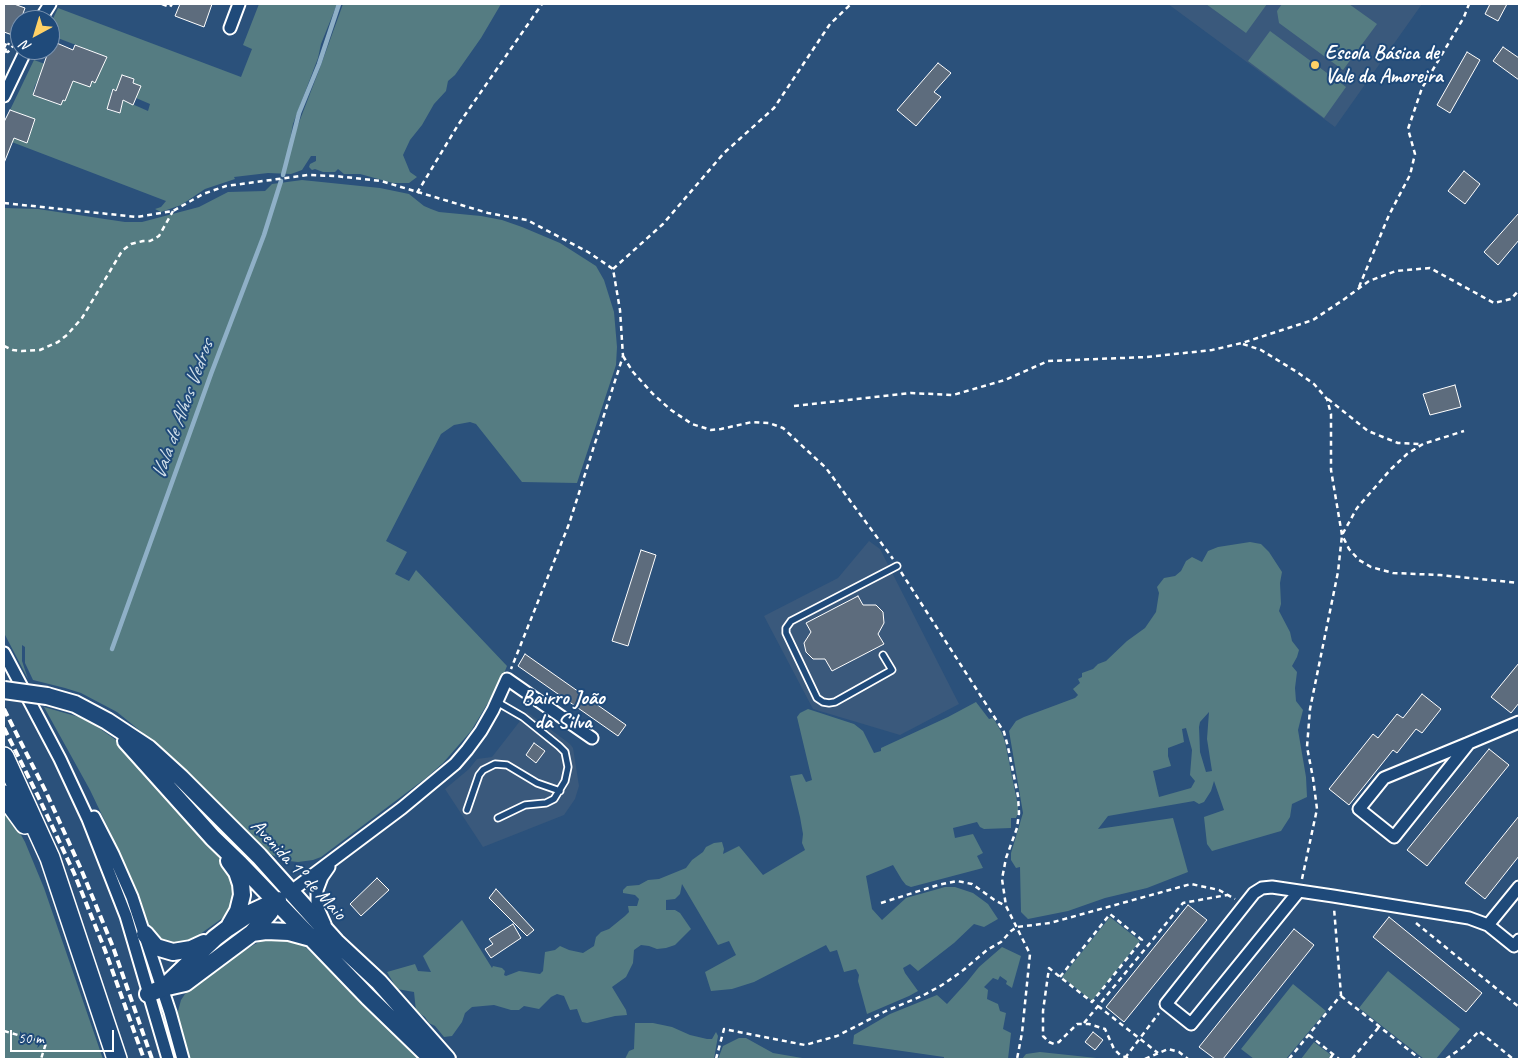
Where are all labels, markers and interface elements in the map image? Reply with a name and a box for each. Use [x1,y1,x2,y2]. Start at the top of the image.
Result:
north arrow [10,10,60,60]
text: N [17,37,35,56]
place label: Escola Básica de Vale da Amoreira [1325,42,1443,89]
marker: Escola Básica de Vale da Amoreira [1309,59,1321,71]
water label: Vala de Alhos Vedros [146,337,220,483]
district label: Bairro João da Silva [521,685,605,735]
street label: Avenida 1º de Maio [245,815,351,925]
scale bar [12,1020,116,1052]
text: 50 m [18,1029,44,1048]

